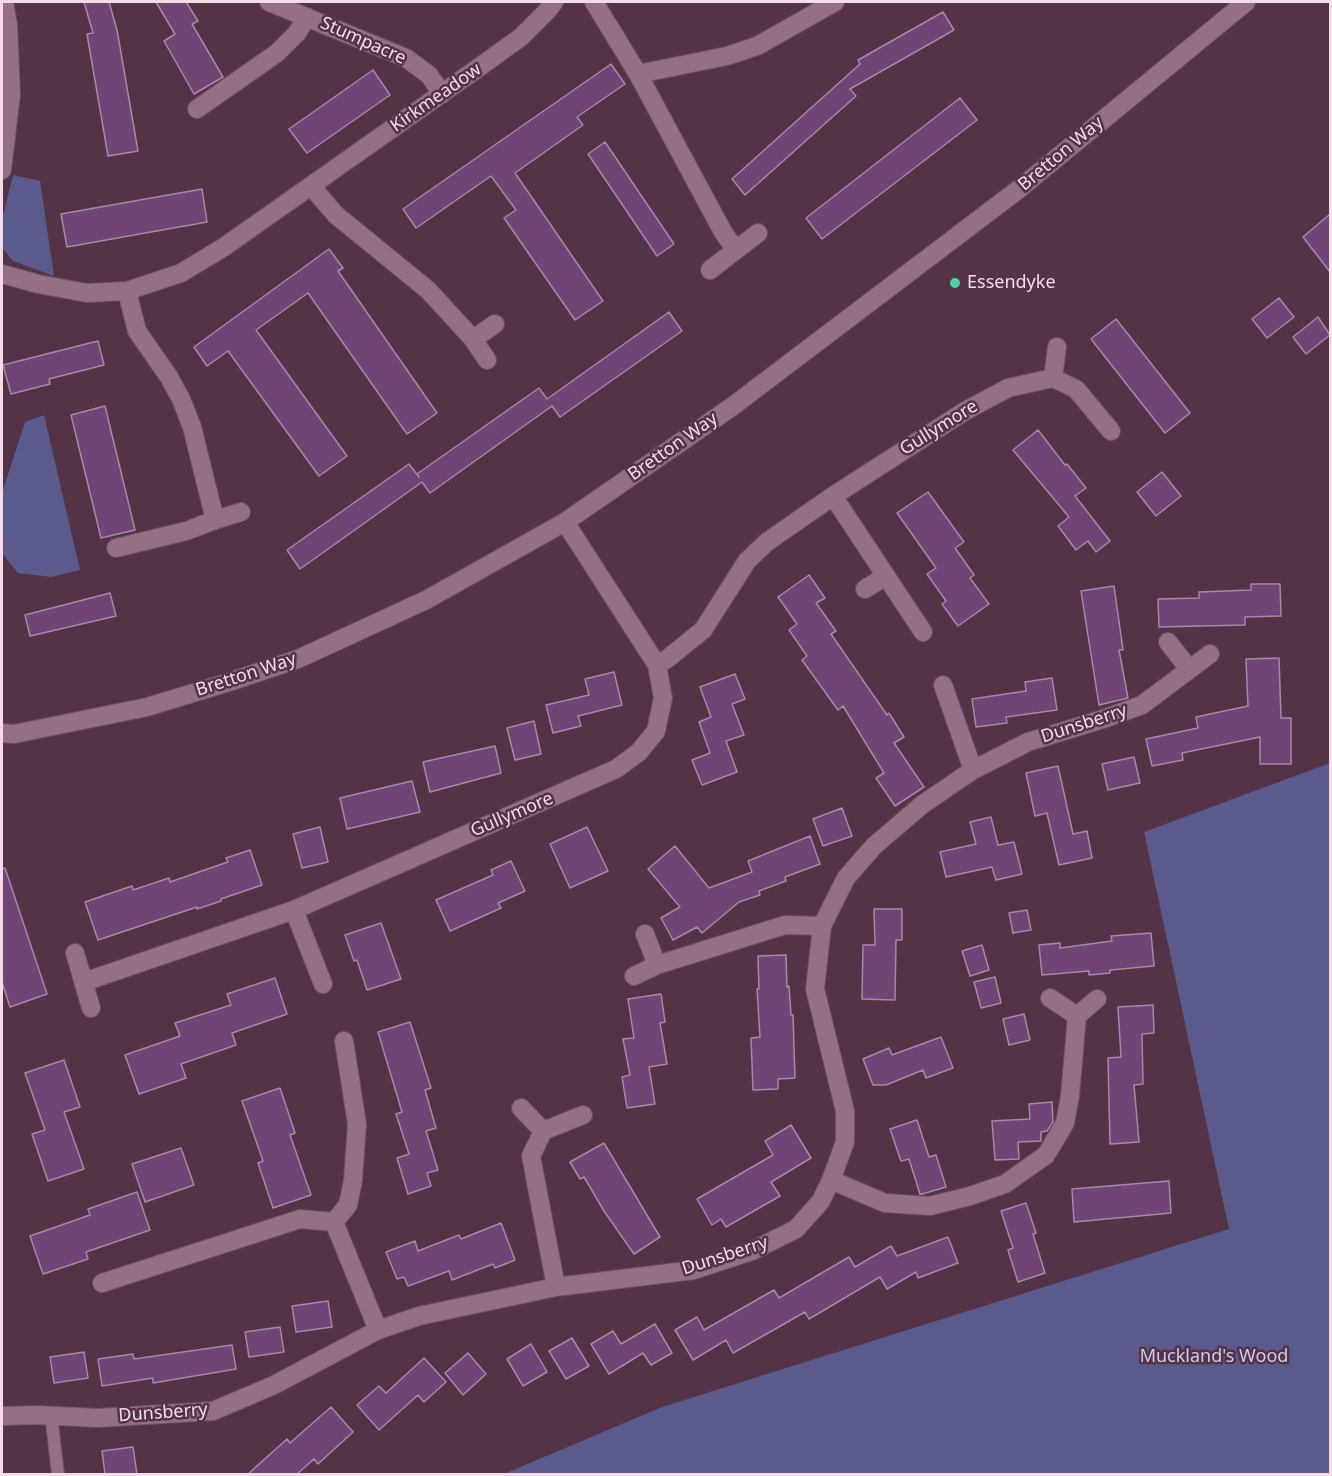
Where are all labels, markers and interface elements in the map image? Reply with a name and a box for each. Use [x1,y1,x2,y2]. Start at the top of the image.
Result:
street label: Stumpacre [317,13,409,69]
street label: Kirkmeadow [387,59,485,137]
street label: Bretton Way [1014,112,1108,196]
place label: Essendyke [967,272,1056,294]
marker: Essendyke [948,276,962,290]
street label: Gullymore [896,396,982,460]
street label: Bretton Way [624,408,722,486]
street label: Bretton Way [193,649,299,701]
street label: Dunsberry [1038,700,1130,748]
street label: Gullymore [467,788,557,842]
street label: Dunsberry [679,1232,771,1280]
park label: Muckland's Wood [1140,1346,1288,1368]
street label: Dunsberry [118,1399,208,1427]

